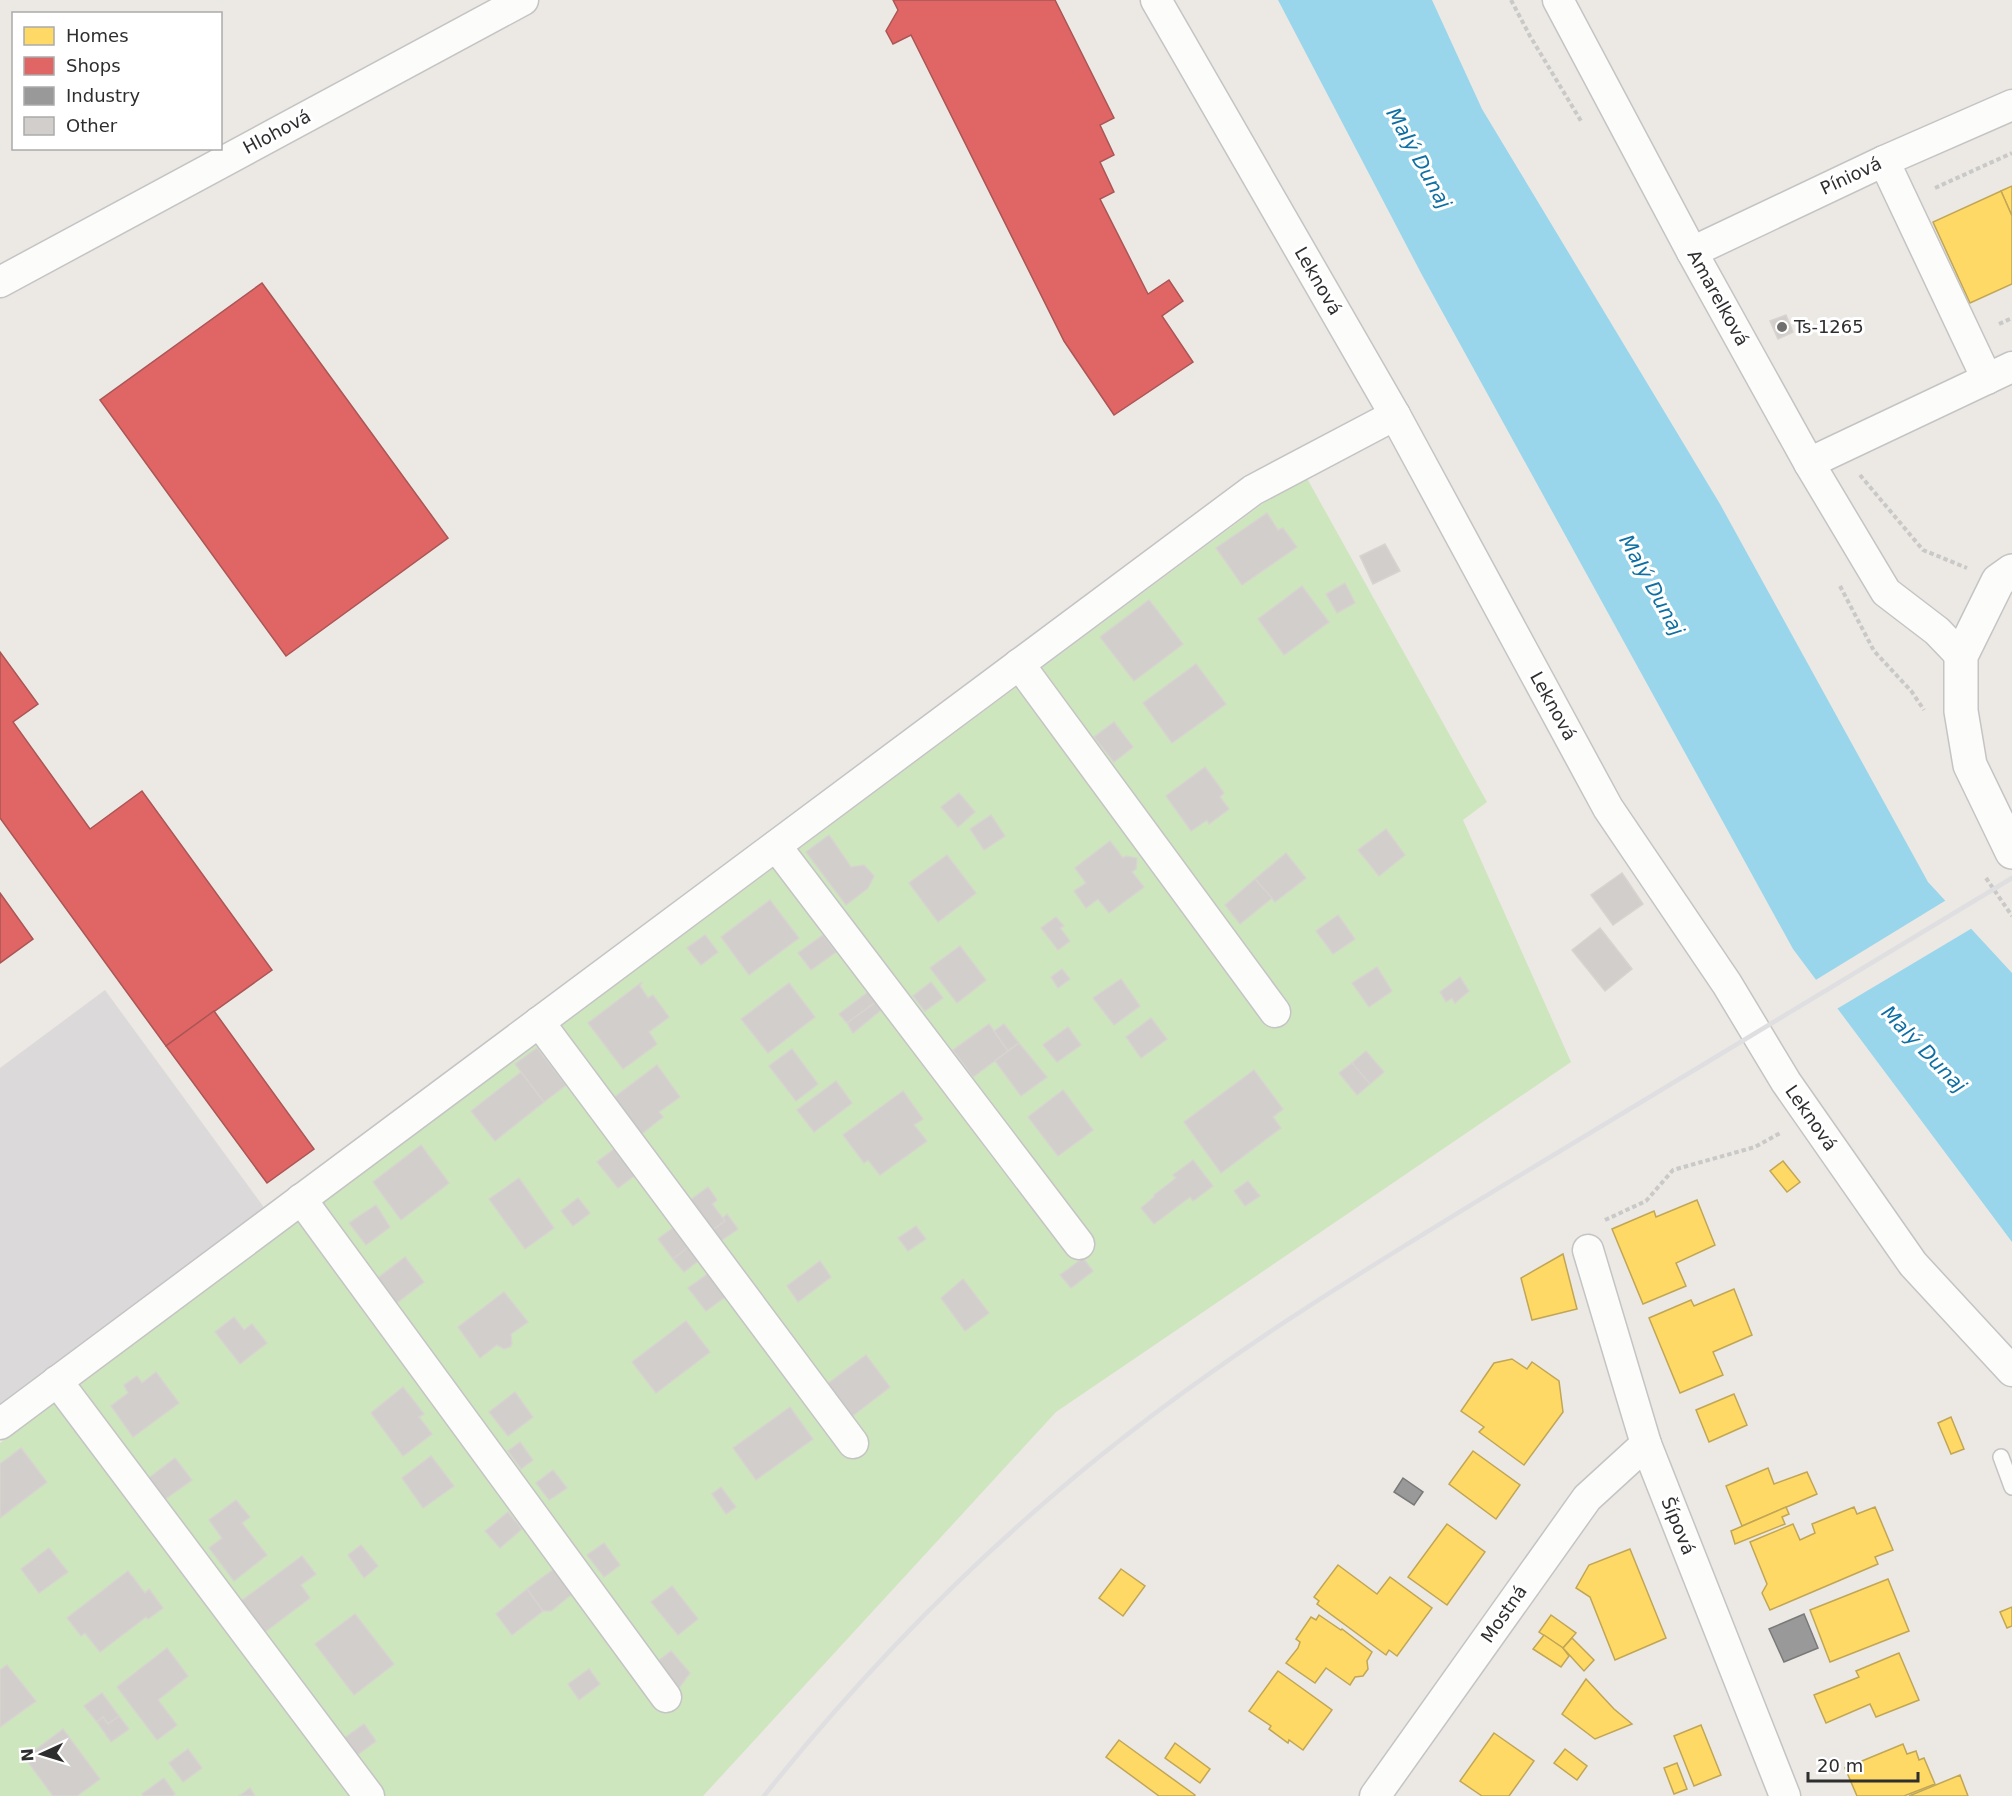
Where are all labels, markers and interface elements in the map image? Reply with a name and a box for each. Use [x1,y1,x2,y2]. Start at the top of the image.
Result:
legend [12,12,222,150]
text: Homes [66,25,129,46]
text: Shops [66,55,121,76]
text: Industry [66,85,140,106]
water label: Malý Dunaj [1381,103,1457,213]
street label: Hlohová [239,105,314,158]
text: Other [66,115,118,136]
street label: Píniová [1817,152,1885,199]
street label: Leknová [1291,243,1346,319]
street label: Amarelková [1683,246,1753,349]
place label: Ts-1265 [1793,316,1864,337]
marker: Ts-1265 [1775,320,1789,334]
water label: Malý Dunaj [1614,530,1690,640]
street label: Leknová [1526,668,1581,744]
water label: Malý Dunaj [1877,1000,1972,1098]
street label: Leknová [1781,1081,1842,1155]
street label: Šípová [1657,1494,1700,1558]
street label: Mostná [1476,1581,1531,1647]
north arrow [12,1724,72,1784]
scale bar [1808,1745,1918,1783]
text: N [18,1748,37,1762]
text: 20 m [1817,1755,1863,1776]

